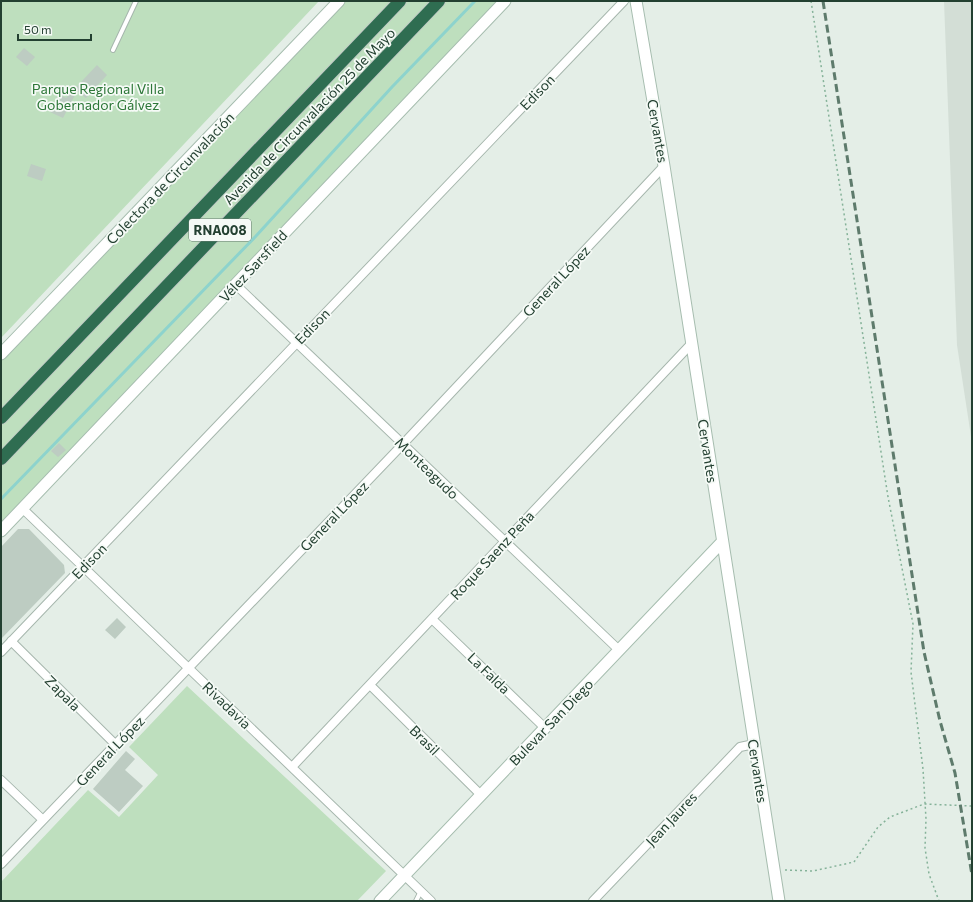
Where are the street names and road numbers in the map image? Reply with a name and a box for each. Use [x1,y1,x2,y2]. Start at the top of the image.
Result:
street label: Avenida de Circunvalación 25 de Mayo [220,24,398,208]
street label: Edison [516,71,558,113]
street label: Cervantes [644,98,672,164]
street label: Colectora de Circunvalación [103,109,237,247]
road number: RNA008 [189,219,251,241]
street label: Vélez Sarsfield [215,227,291,305]
street label: General López [519,242,593,320]
street label: Edison [291,305,333,347]
street label: Cervantes [695,418,721,484]
street label: Monteagudo [392,433,462,503]
street label: General López [296,477,372,555]
street label: Roque Saenz Peña [446,507,538,603]
street label: Edison [68,540,110,582]
street label: La Falda [464,649,514,697]
street label: Zapala [42,672,84,714]
street label: Bulevar San Diego [505,675,597,769]
street label: Rivadavia [199,678,255,732]
street label: General López [72,712,148,790]
street label: Brasil [406,721,444,759]
street label: Cervantes [745,738,771,804]
street label: Jean Jaures [642,788,700,850]

